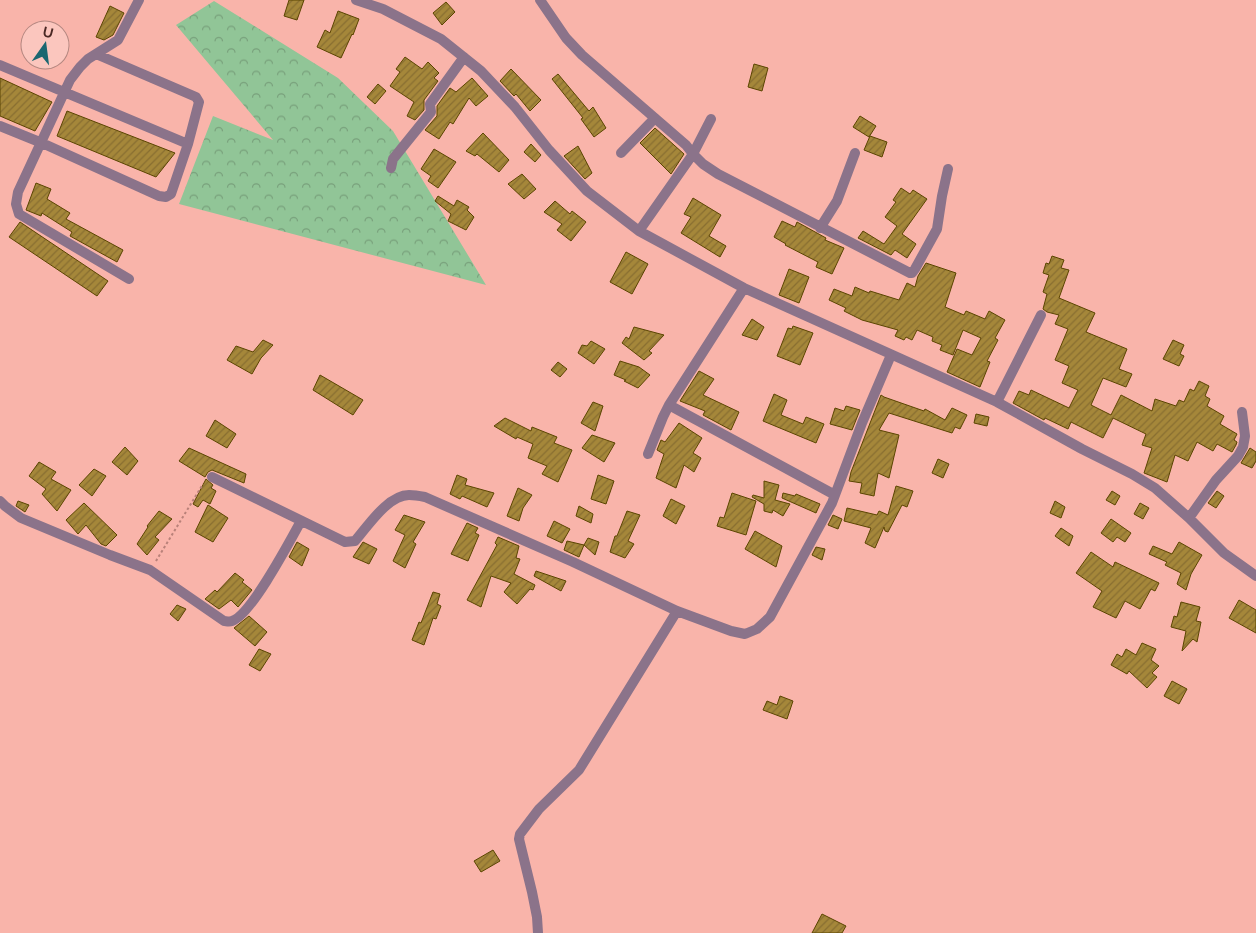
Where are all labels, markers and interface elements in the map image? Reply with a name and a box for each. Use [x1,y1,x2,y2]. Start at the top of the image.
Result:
north arrow [20,20,70,70]
text: U [41,23,55,41]

